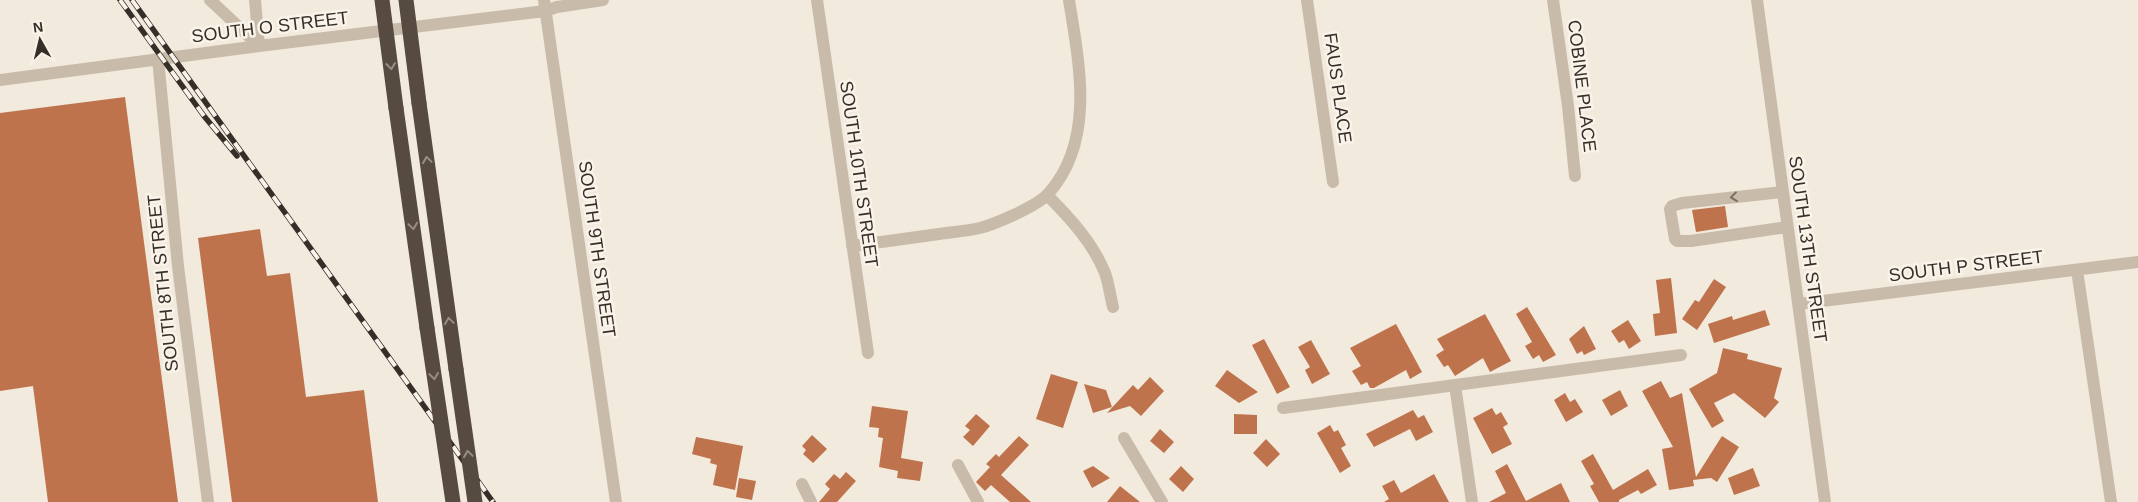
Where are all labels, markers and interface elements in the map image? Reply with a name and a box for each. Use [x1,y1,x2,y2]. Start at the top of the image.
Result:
street label: SOUTH O STREET [190,7,350,47]
north arrow [15,15,65,65]
text: N [32,18,44,36]
street label: COBINE PLACE [1564,19,1600,153]
street label: FAUS PLACE [1320,32,1356,144]
one-way arrow [385,62,396,70]
street label: SOUTH 10TH STREET [836,80,882,268]
one-way arrow [422,155,433,163]
street label: SOUTH 13TH STREET [1785,155,1831,343]
street label: SOUTH 9TH STREET [575,159,619,339]
one-way arrow [1730,191,1738,202]
street label: SOUTH 8TH STREET [144,193,182,373]
one-way arrow [407,222,418,230]
street label: SOUTH P STREET [1888,247,2044,285]
one-way arrow [445,316,455,325]
one-way arrow [429,372,439,380]
one-way arrow [463,449,474,457]

